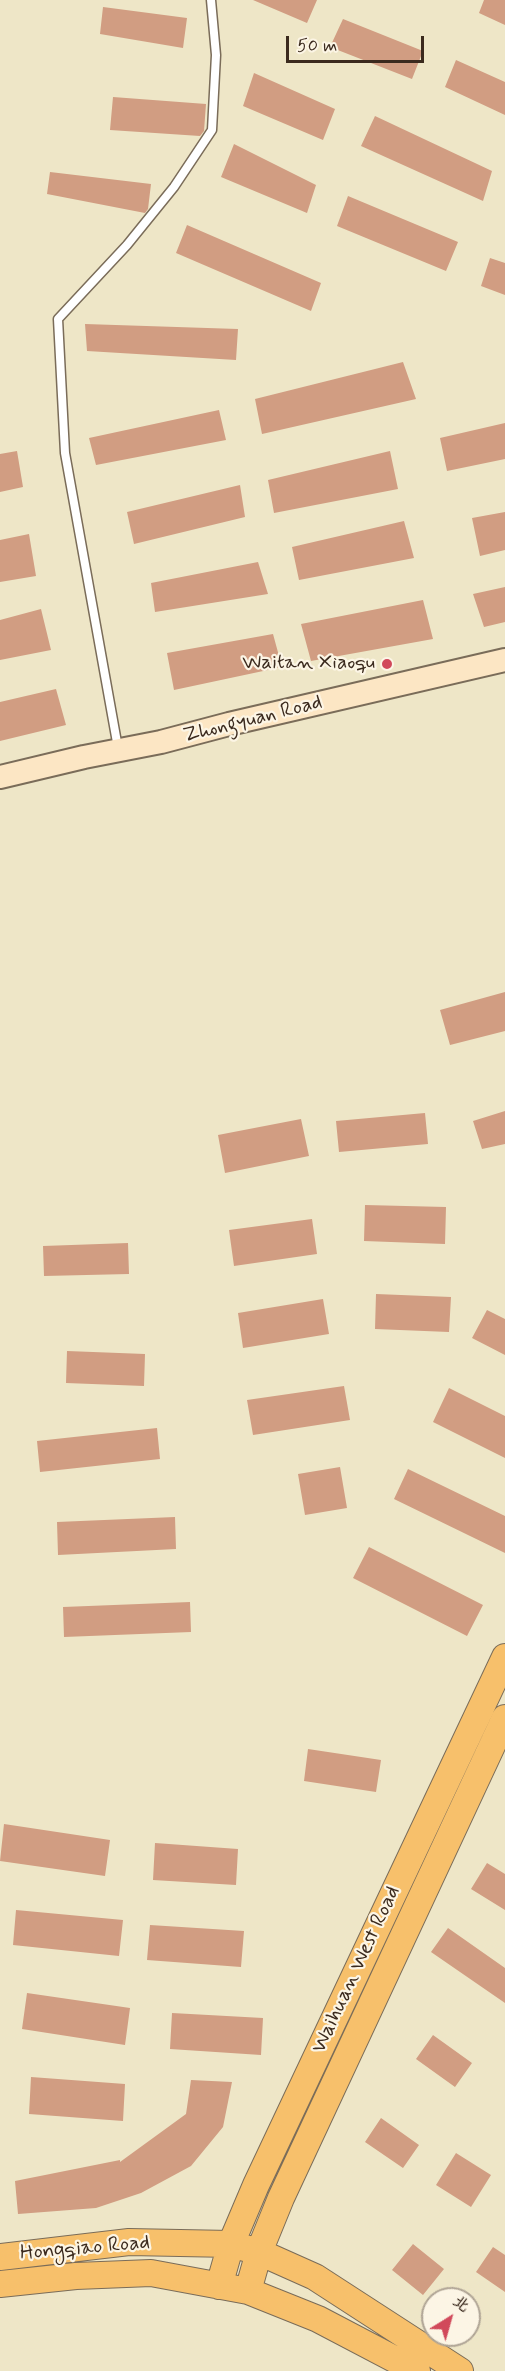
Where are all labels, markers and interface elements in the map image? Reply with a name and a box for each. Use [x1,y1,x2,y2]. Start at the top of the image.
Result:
scale bar [289,24,427,62]
text: 50 m [297,34,337,58]
place label: Waitan Xiaoqu [242,651,375,677]
marker: Waitan Xiaoqu [380,657,394,671]
street label: Zhongyuan Road [181,691,325,749]
street label: Waihuan West Road [307,1882,407,2058]
street label: Hongqiao Road [19,2231,151,2267]
north arrow [421,2287,481,2347]
text: 北 [448,2291,474,2317]

